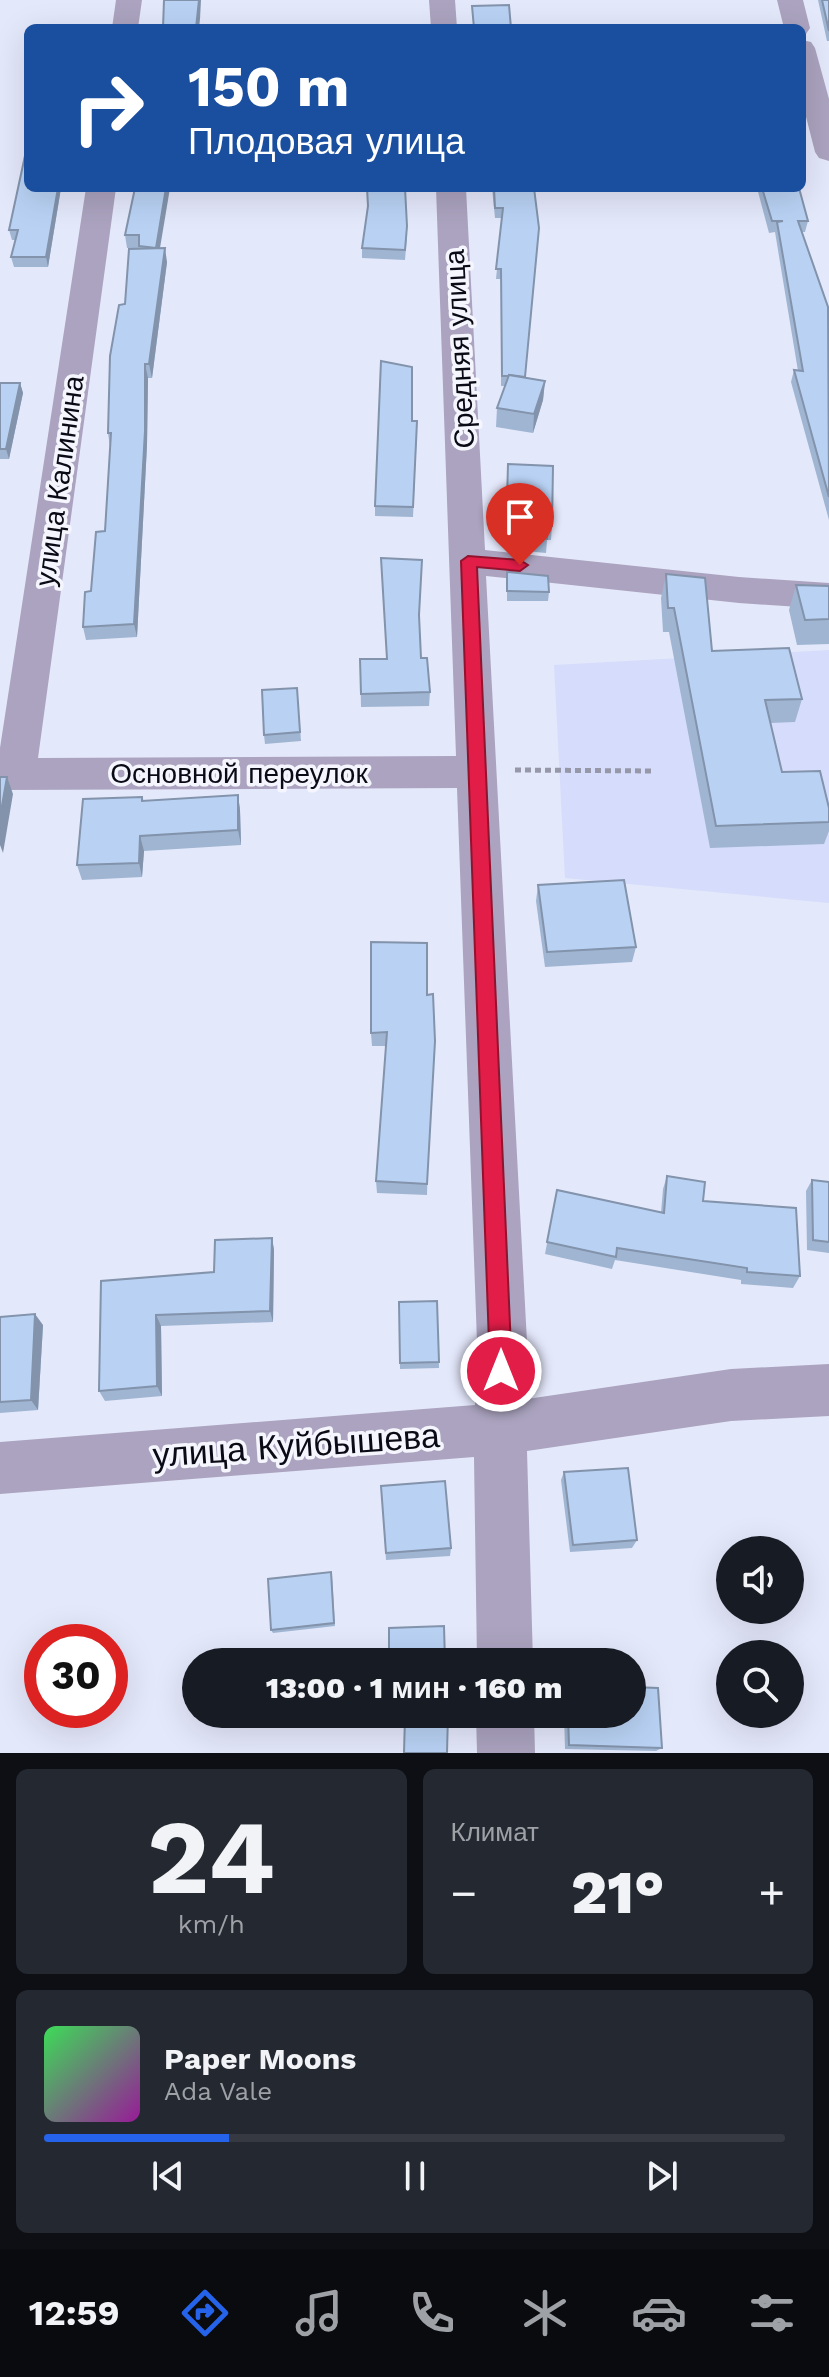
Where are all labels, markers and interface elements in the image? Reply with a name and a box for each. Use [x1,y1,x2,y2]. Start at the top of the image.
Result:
text: 150 m [188,54,350,120]
icon: right [56,56,160,160]
text: Плодовая улица [188,121,465,163]
street label: Средняя улица [438,248,481,449]
street label: улица Калинина [28,373,91,589]
pin [486,483,554,565]
icon: arrive [498,495,542,539]
street label: Основной переулок [110,757,368,790]
position arrow [459,1329,543,1413]
street label: улица Куйбышева [151,1415,441,1475]
map controls [716,1536,804,1728]
button: sound [716,1536,804,1624]
speed limit sign: 30 [24,1624,128,1728]
button: search [716,1640,804,1728]
text: 13:00 · 1 мин · 160 m [266,1670,562,1705]
text: 24 [147,1796,275,1918]
text: Климат [451,1817,539,1847]
text: 21° [571,1857,664,1928]
text: − [451,1867,477,1919]
text: + [758,1867,785,1919]
text: km/h [178,1909,245,1939]
text: Paper Moons [164,2041,356,2076]
text: Ada Vale [164,2076,272,2106]
icon: previous [146,2154,190,2198]
icon: pause [393,2154,437,2198]
icon: next [640,2154,684,2198]
icon: directions [177,2285,233,2341]
icon: music [291,2285,347,2341]
icon: phone [404,2285,460,2341]
icon: climate [517,2285,573,2341]
icon: car [631,2285,687,2341]
icon: filters [744,2285,800,2341]
text: 12:59 [29,2292,120,2334]

